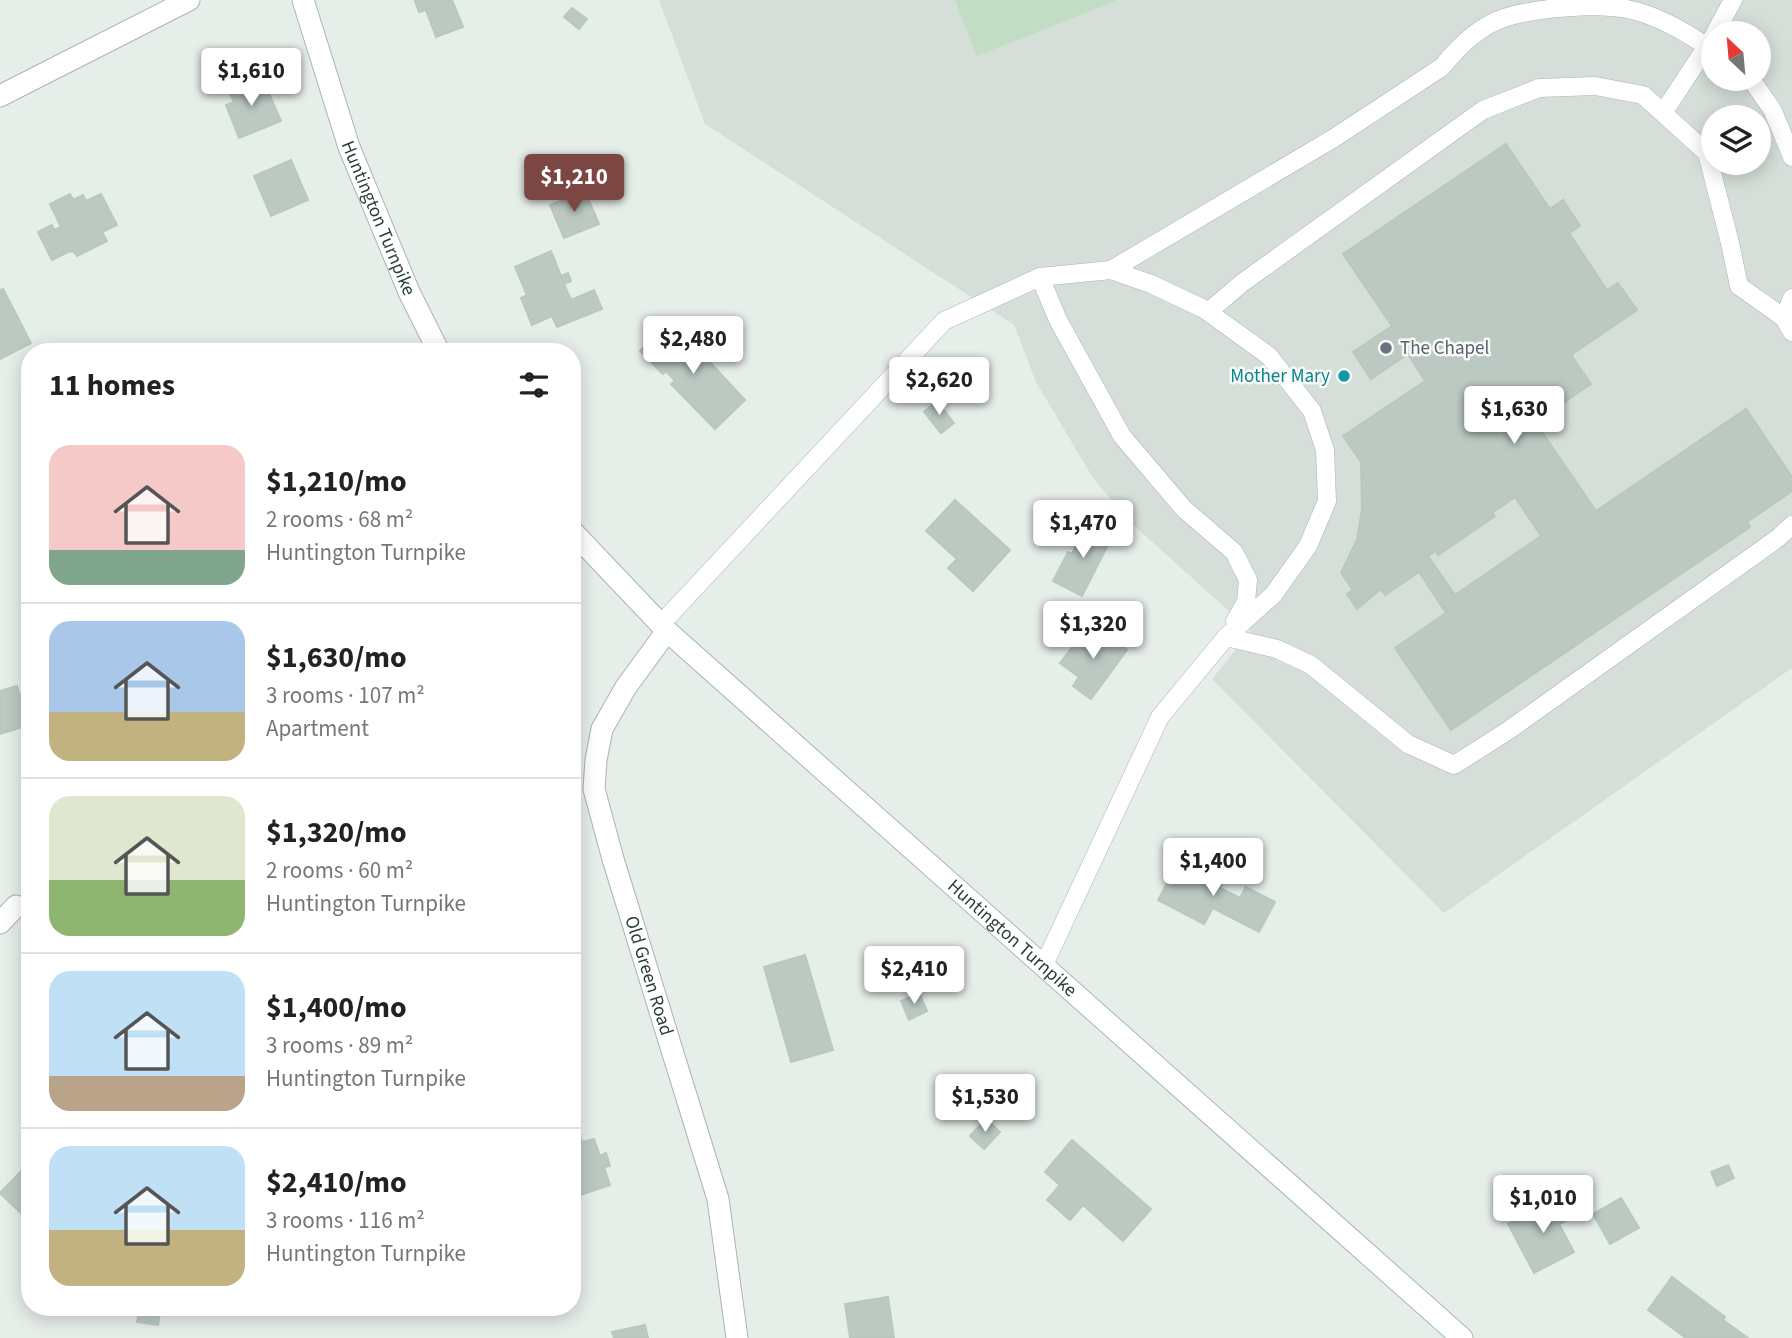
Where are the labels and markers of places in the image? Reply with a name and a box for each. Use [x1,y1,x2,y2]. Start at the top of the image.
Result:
pin: $1,610 [194,48,308,108]
pin: $1,210 [517,154,631,214]
pin: $2,480 [636,316,750,376]
place label: The Chapel [1400,335,1489,362]
marker: The Chapel [1378,340,1394,356]
pin: $2,620 [882,358,996,417]
place label: Mother Mary [1230,363,1330,390]
marker: Mother Mary [1336,368,1352,384]
pin: $1,630 [1457,386,1571,446]
pin: $1,470 [1026,500,1140,560]
pin: $1,320 [1036,602,1150,661]
pin: $1,400 [1156,838,1270,898]
pin: $2,410 [857,946,971,1006]
pin: $1,530 [928,1074,1042,1134]
pin: $1,010 [1486,1176,1600,1235]

